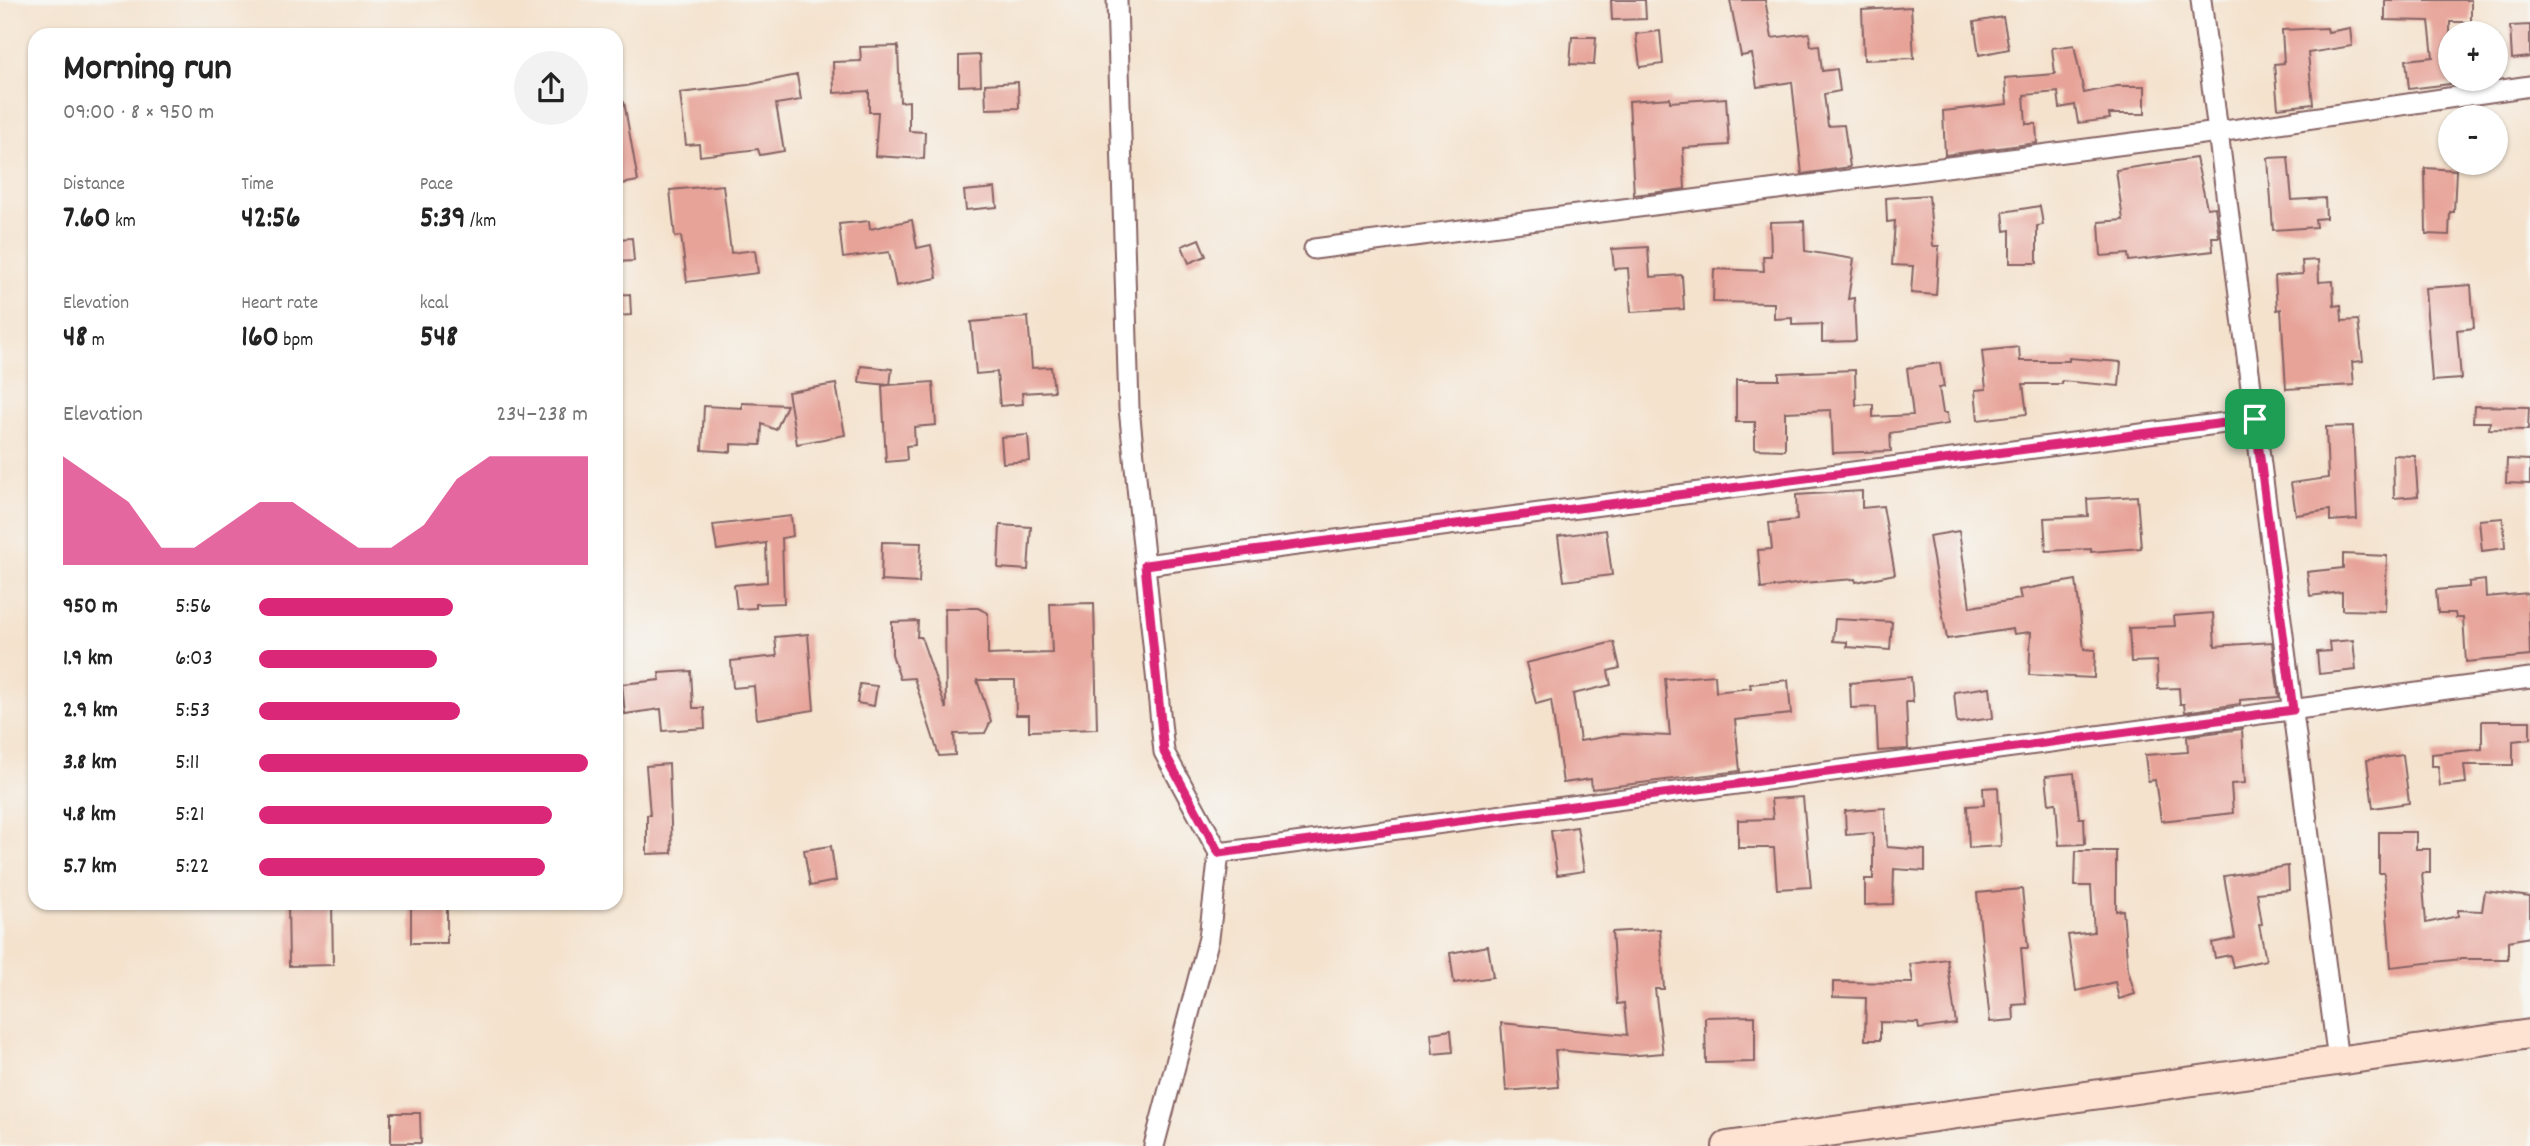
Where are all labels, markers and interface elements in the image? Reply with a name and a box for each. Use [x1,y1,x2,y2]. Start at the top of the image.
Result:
map controls [2438,21,2508,175]
button: + [2438,21,2508,91]
text: Morning run [63,43,232,98]
button: share [514,51,588,125]
text: 09:00 · 8 × 950 m [63,97,214,130]
button: − [2438,105,2508,175]
text: Distance [63,172,125,199]
text: Time [241,172,274,199]
text: Pace [420,172,453,199]
text: 7.60 [63,199,111,242]
text: 42:56 [241,199,300,242]
text: 5:39 [420,199,466,242]
text: km [111,209,136,236]
text: /km [466,209,496,236]
text: Elevation [63,291,129,318]
text: Heart rate [241,291,318,318]
text: kcal [420,291,449,318]
text: 48 [63,318,87,361]
text: 160 [241,318,279,361]
text: 548 [420,318,458,361]
text: m [87,328,105,355]
text: bpm [279,328,313,355]
pin [2225,389,2285,449]
text: Elevation [63,399,143,432]
text: 234–238 m [496,399,588,432]
icon: arrive [2236,400,2274,438]
text: 950 m [63,591,118,624]
text: 5:56 [175,591,211,624]
text: 1.9 km [63,643,113,676]
text: 6:03 [175,643,213,676]
text: 2.9 km [63,695,118,728]
text: 5:53 [175,695,210,728]
text: 3.8 km [63,747,117,780]
text: 5:11 [175,747,200,780]
text: 4.8 km [63,799,116,832]
text: 5:21 [175,799,205,832]
text: 5.7 km [63,851,117,884]
text: 5:22 [175,851,210,884]

